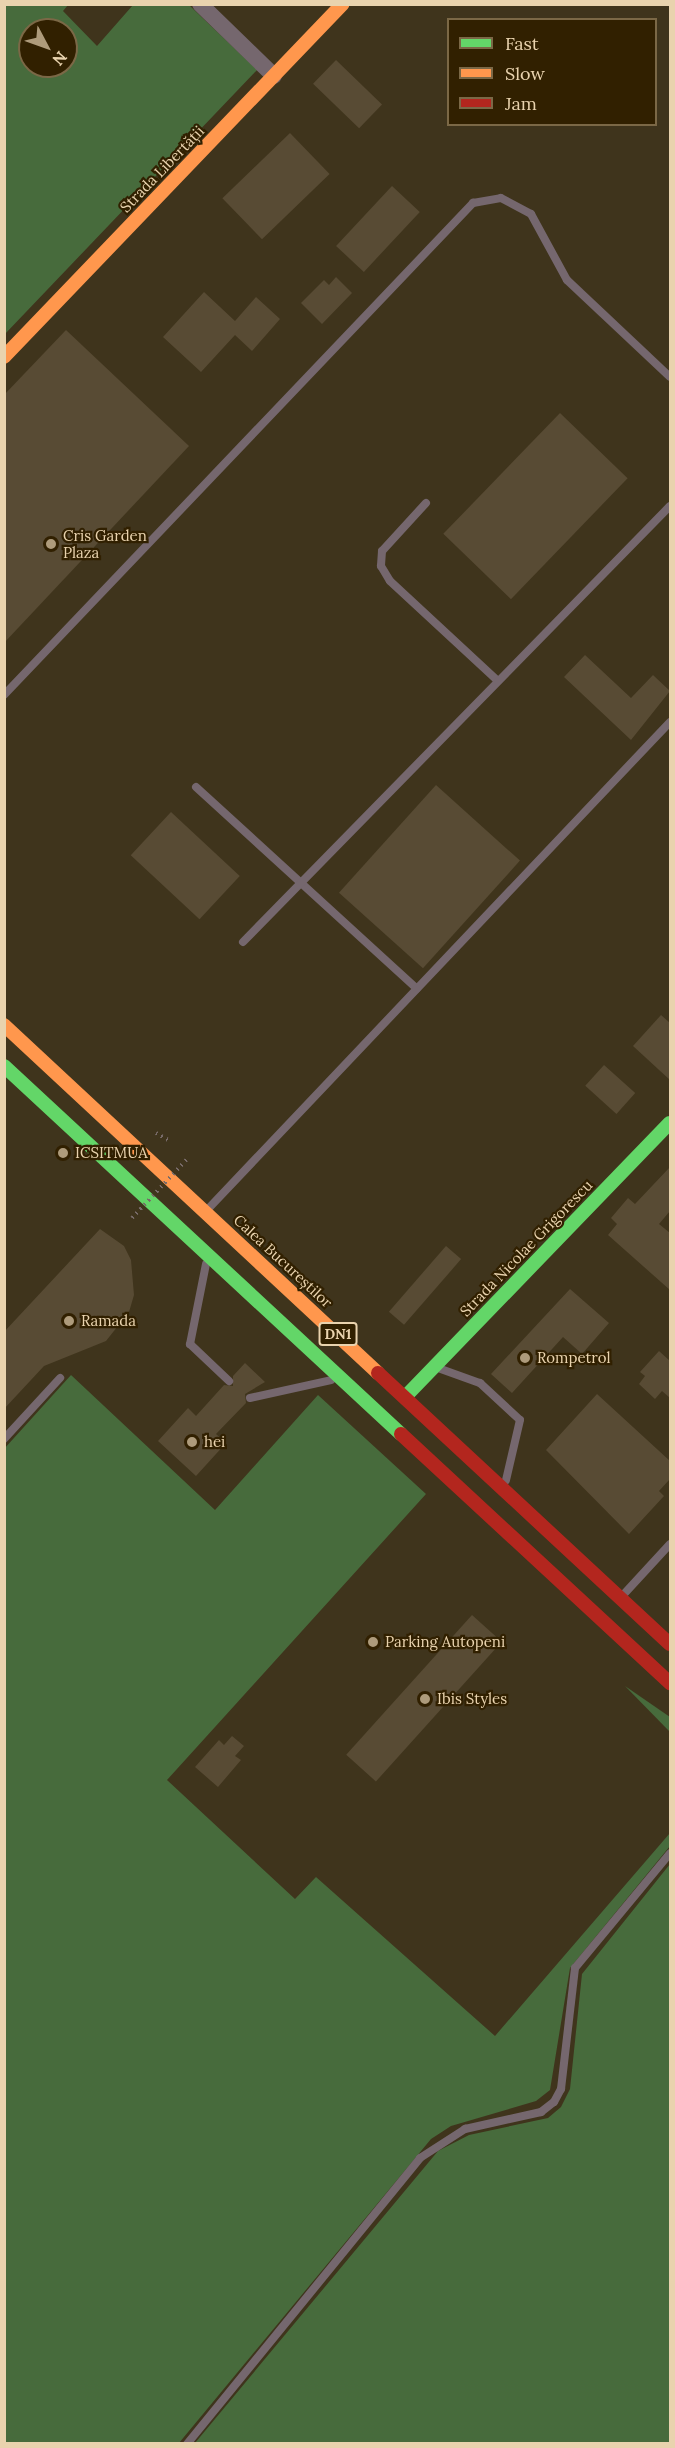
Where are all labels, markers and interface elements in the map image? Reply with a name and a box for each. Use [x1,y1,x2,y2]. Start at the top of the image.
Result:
north arrow [18,18,78,78]
legend [447,18,657,126]
text: Fast [505,32,539,55]
text: N [48,47,72,70]
text: Slow [505,62,545,85]
text: Jam [505,92,537,115]
street label: Strada Libertății [116,122,208,216]
place label: Cris Garden Plaza [63,526,147,561]
marker: Cris Garden Plaza [44,537,58,551]
place label: ICSITMUA [75,1144,148,1162]
marker: ICSITMUA [56,1146,70,1160]
street label: Strada Nicolae Grigorescu [456,1176,596,1320]
street label: Calea Bucureștilor [230,1211,336,1311]
place label: Ramada [81,1312,136,1330]
marker: Ramada [62,1314,76,1328]
road number: DN1 [318,1323,358,1345]
place label: Rompetrol [537,1349,611,1367]
marker: Rompetrol [518,1351,532,1365]
place label: hei [204,1433,225,1451]
marker: hei [185,1435,199,1449]
place label: Parking Autopeni [385,1633,505,1651]
marker: Parking Autopeni [366,1635,380,1649]
place label: Ibis Styles [437,1690,507,1708]
marker: Ibis Styles [418,1692,432,1706]

